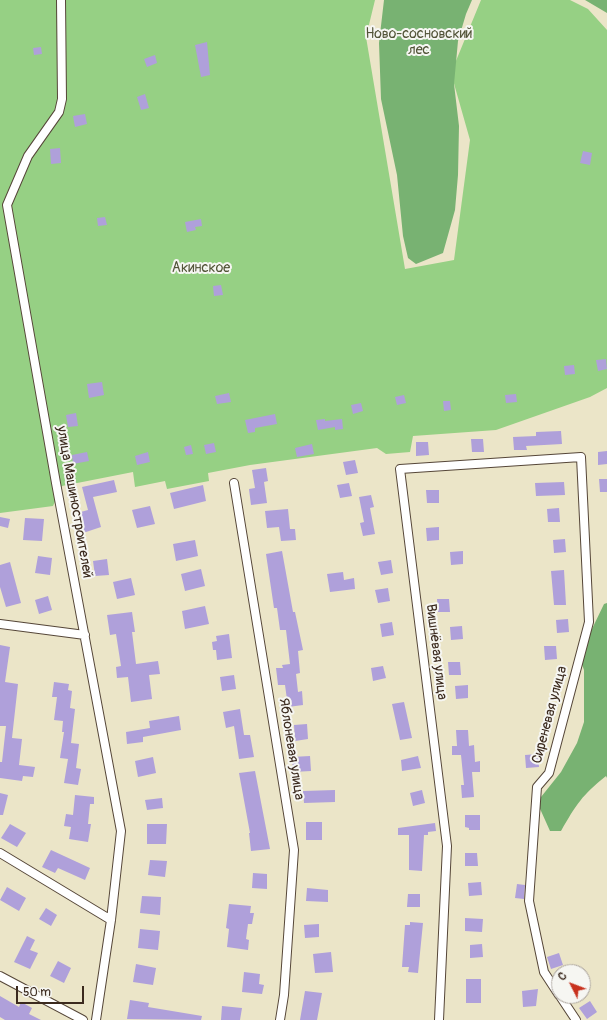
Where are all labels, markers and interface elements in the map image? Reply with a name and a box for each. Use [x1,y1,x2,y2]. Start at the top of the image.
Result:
park label: Ново-сосновский лес [365,26,473,58]
park label: Акинское [172,260,230,276]
street label: улица Машиностроителей [52,425,96,579]
street label: Вишнёвая улица [422,603,450,701]
street label: Сиреневая улица [529,664,571,766]
street label: Яблоневая улица [275,697,307,801]
north arrow [551,964,591,1004]
text: С [555,969,570,983]
scale bar [18,978,86,1004]
text: 50 m [23,985,51,1000]

